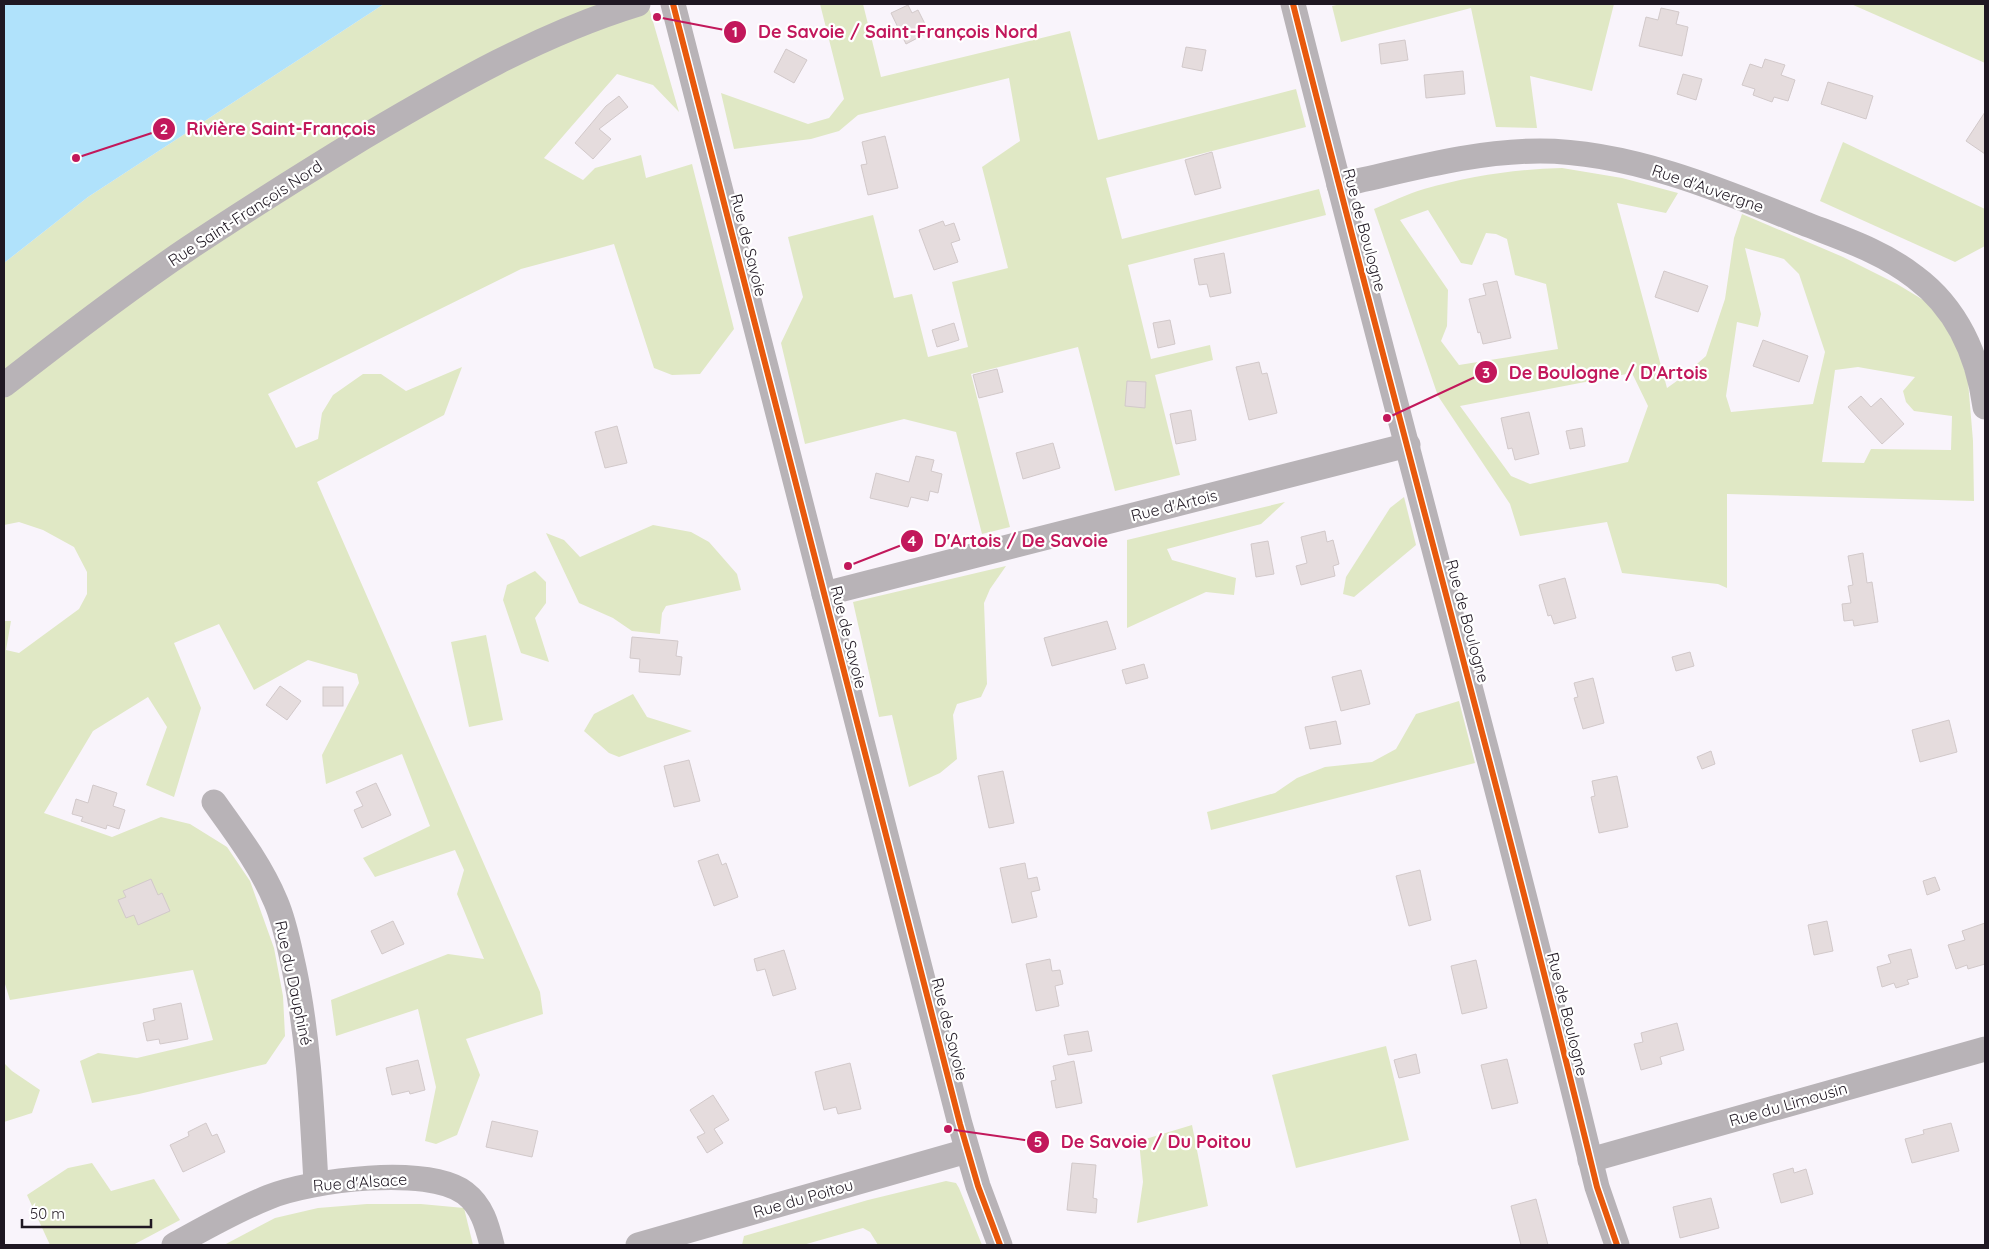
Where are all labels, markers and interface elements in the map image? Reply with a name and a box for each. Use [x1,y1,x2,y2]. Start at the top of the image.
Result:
callout: De Savoie / Saint-François Nord [723,15,1048,48]
text: De Savoie / Saint-François Nord [758,20,1038,43]
text: 1 [732,22,738,41]
callout: Rivière Saint-François [151,112,385,145]
text: Rivière Saint-François [186,117,376,140]
text: 2 [160,119,168,138]
street label: Rue Saint-François Nord [164,156,326,270]
street label: Rue d'Auvergne [1650,160,1766,216]
street label: Rue de Boulogne [1339,166,1391,294]
street label: Rue de Savoie [727,192,771,298]
callout: De Boulogne / D'Artois [1474,356,1717,389]
text: De Boulogne / D'Artois [1509,361,1708,384]
text: 3 [1482,363,1490,382]
street label: Rue d'Artois [1129,485,1219,525]
callout: D'Artois / De Savoie [899,524,1118,557]
text: D'Artois / De Savoie [934,529,1108,552]
text: 4 [908,531,917,550]
street label: Rue de Boulogne [1442,557,1494,685]
street label: Rue de Savoie [827,584,871,690]
street label: Rue du Dauphiné [271,919,317,1047]
street label: Rue de Boulogne [1543,950,1593,1078]
street label: Rue de Savoie [928,976,972,1082]
street label: Rue du Limousin [1727,1078,1849,1130]
callout: De Savoie / Du Poitou [1026,1125,1261,1158]
text: De Savoie / Du Poitou [1061,1130,1251,1153]
text: 5 [1034,1132,1042,1151]
street label: Rue d'Alsace [312,1169,408,1195]
street label: Rue du Poitou [751,1174,855,1222]
scale bar [22,1196,151,1228]
text: 50 m [30,1204,65,1223]

